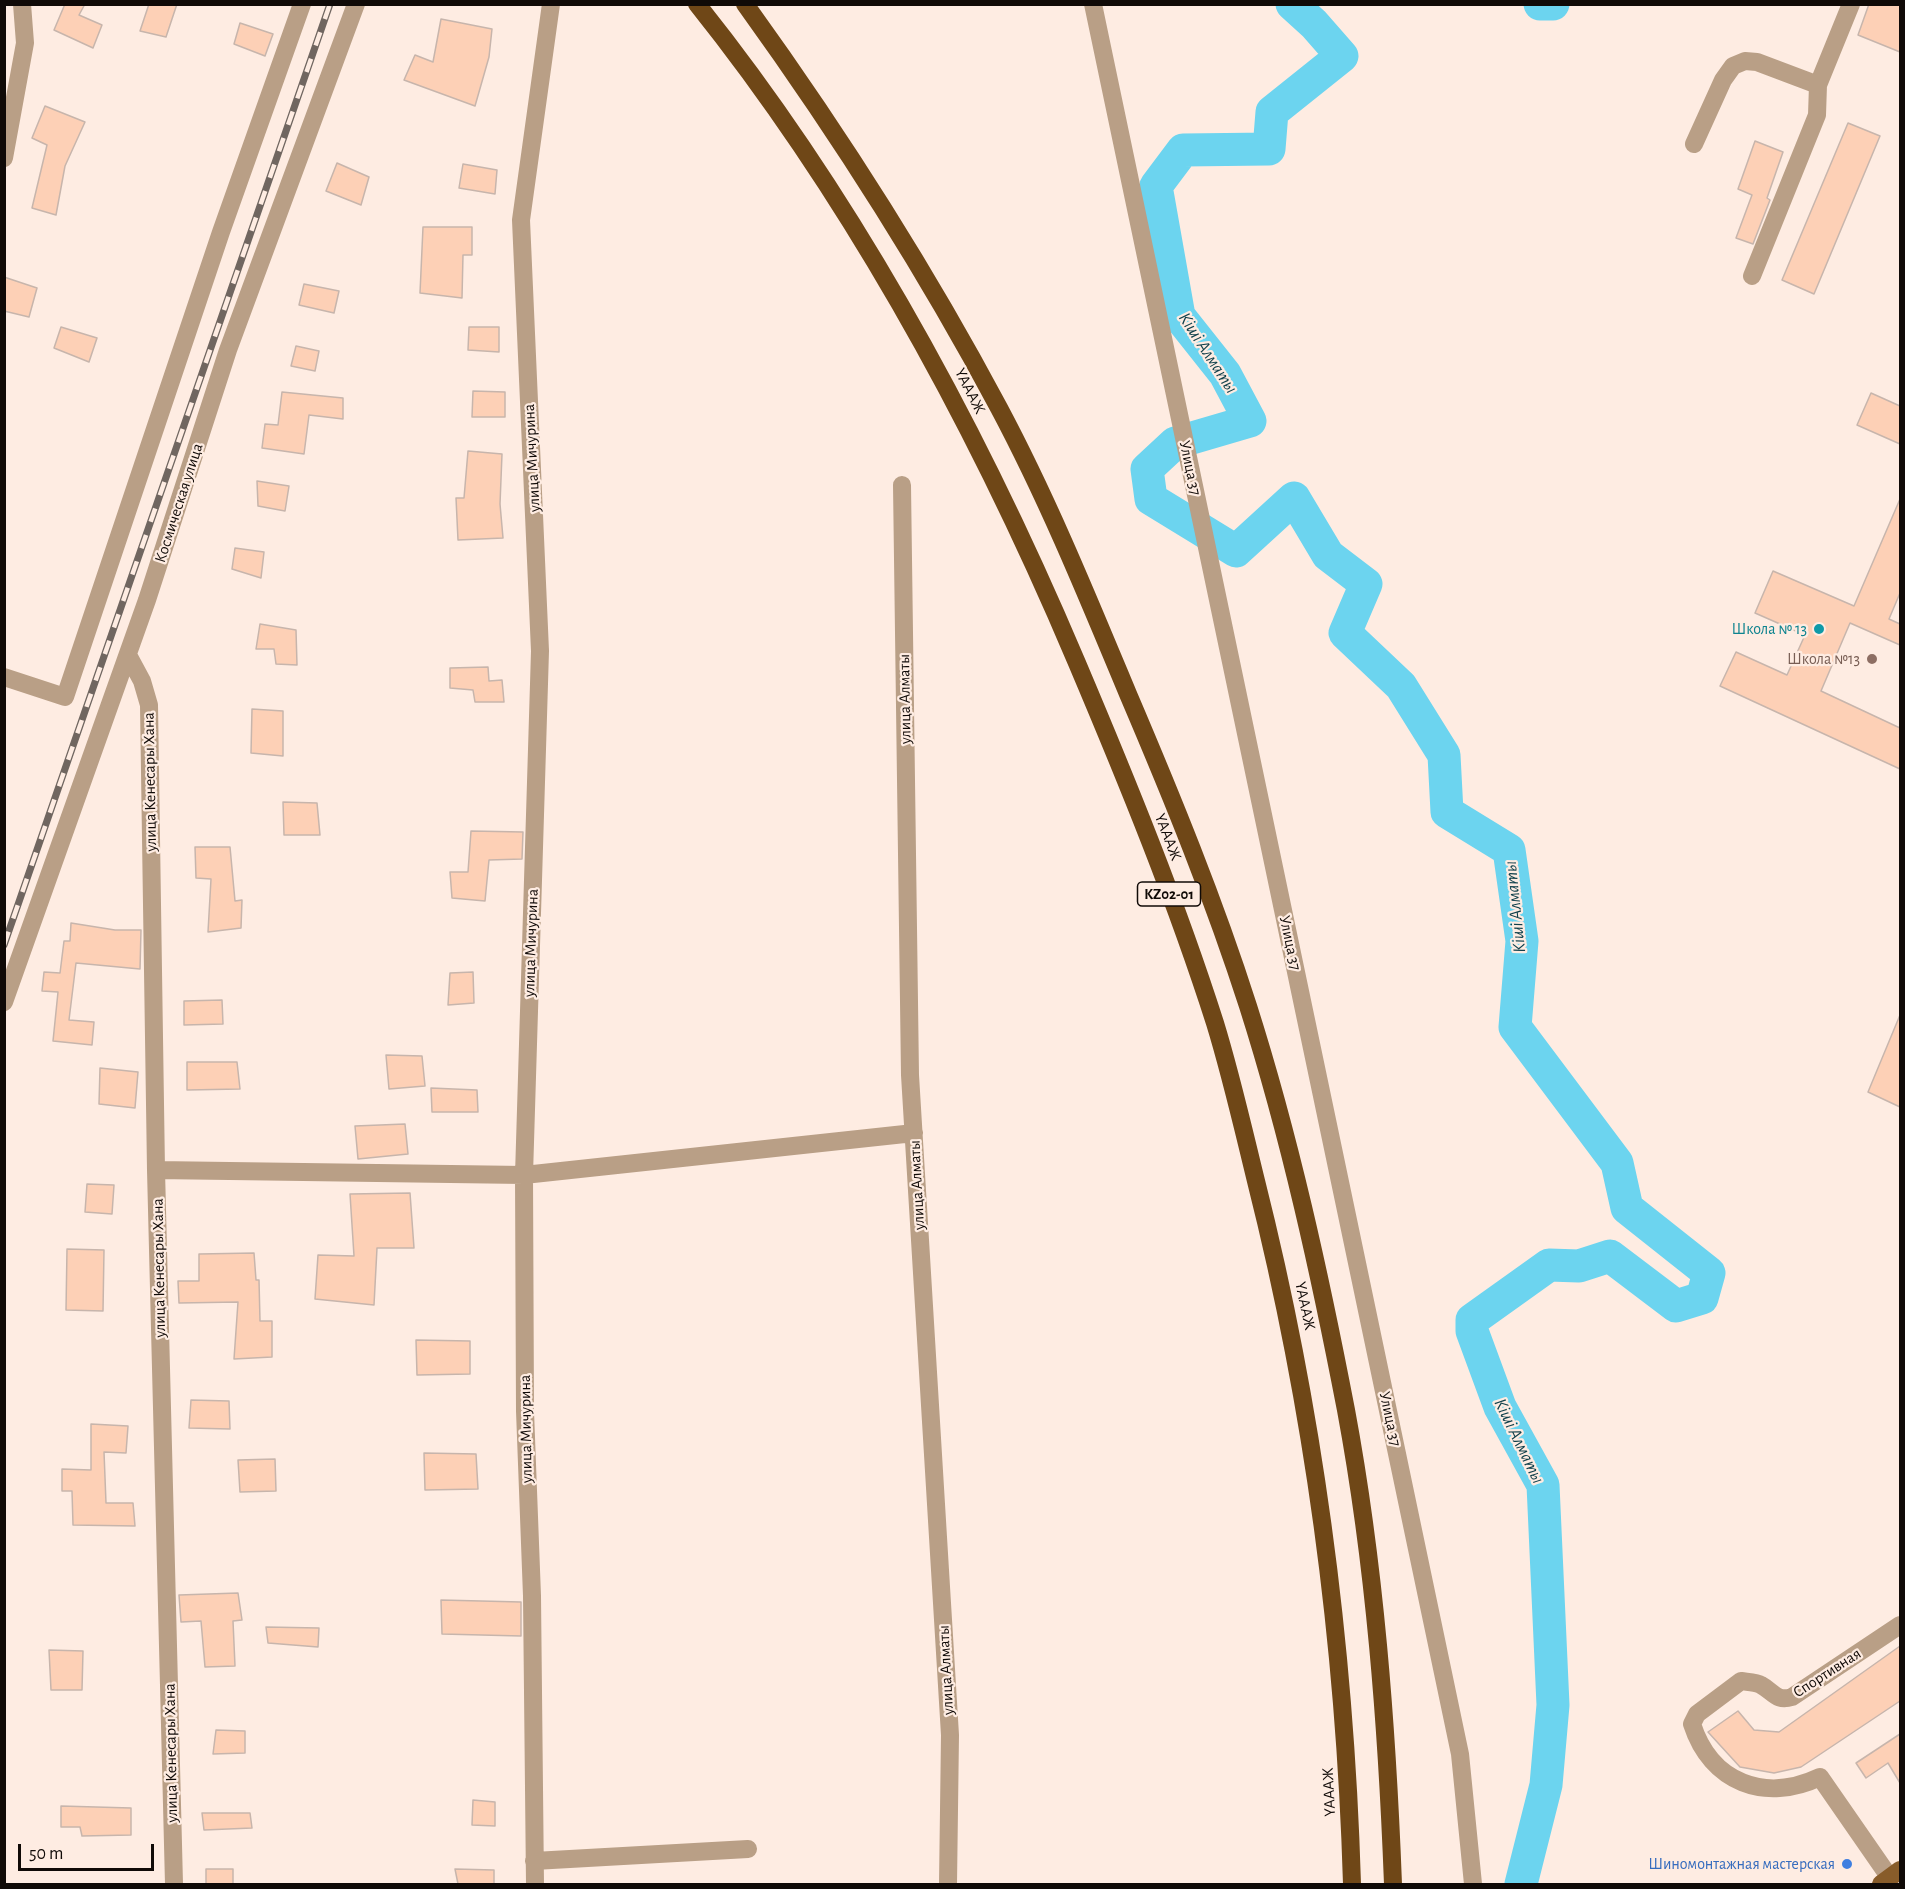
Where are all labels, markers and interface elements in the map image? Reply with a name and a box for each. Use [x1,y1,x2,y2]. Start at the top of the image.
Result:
water label: Кіші Алматы [1174,308,1242,398]
street label: ҮАААЖ [950,365,990,417]
street label: улица Мичурина [520,403,544,513]
street label: Улица 37 [1175,439,1205,497]
street label: Космическая улица [151,441,207,565]
place label: Школа № 13 [1731,619,1807,639]
marker: Школа № 13 [1812,622,1826,636]
place label: Школа №13 [1787,649,1860,669]
marker: Школа №13 [1865,652,1879,666]
street label: улица Алматы [895,654,915,744]
street label: улица Кенесары Хана [139,712,161,852]
street label: ҮАААЖ [1150,811,1186,863]
water label: Кіші Алматы [1499,860,1531,954]
road number: KZ02-01 [1138,882,1200,906]
street label: улица Мичурина [520,889,542,997]
street label: Улица 37 [1275,914,1305,972]
street label: улица Алматы [905,1140,929,1230]
street label: улица Кенесары Хана [148,1198,170,1338]
street label: ҮАААЖ [1291,1280,1319,1332]
street label: улица Мичурина [515,1375,537,1483]
street label: Улица 37 [1375,1390,1405,1448]
water label: Кіші Алматы [1489,1395,1549,1487]
street label: улица Алматы [934,1625,958,1715]
street label: Спортивная [1789,1644,1865,1702]
street label: улица Кенесары Хана [160,1683,182,1823]
street label: ҮАААЖ [1318,1767,1340,1817]
scale bar [21,1832,158,1870]
text: 50 m [29,1845,63,1863]
place label: Шиномонтажная мастерская [1648,1854,1835,1874]
marker: Шиномонтажная мастерская [1840,1857,1854,1871]

